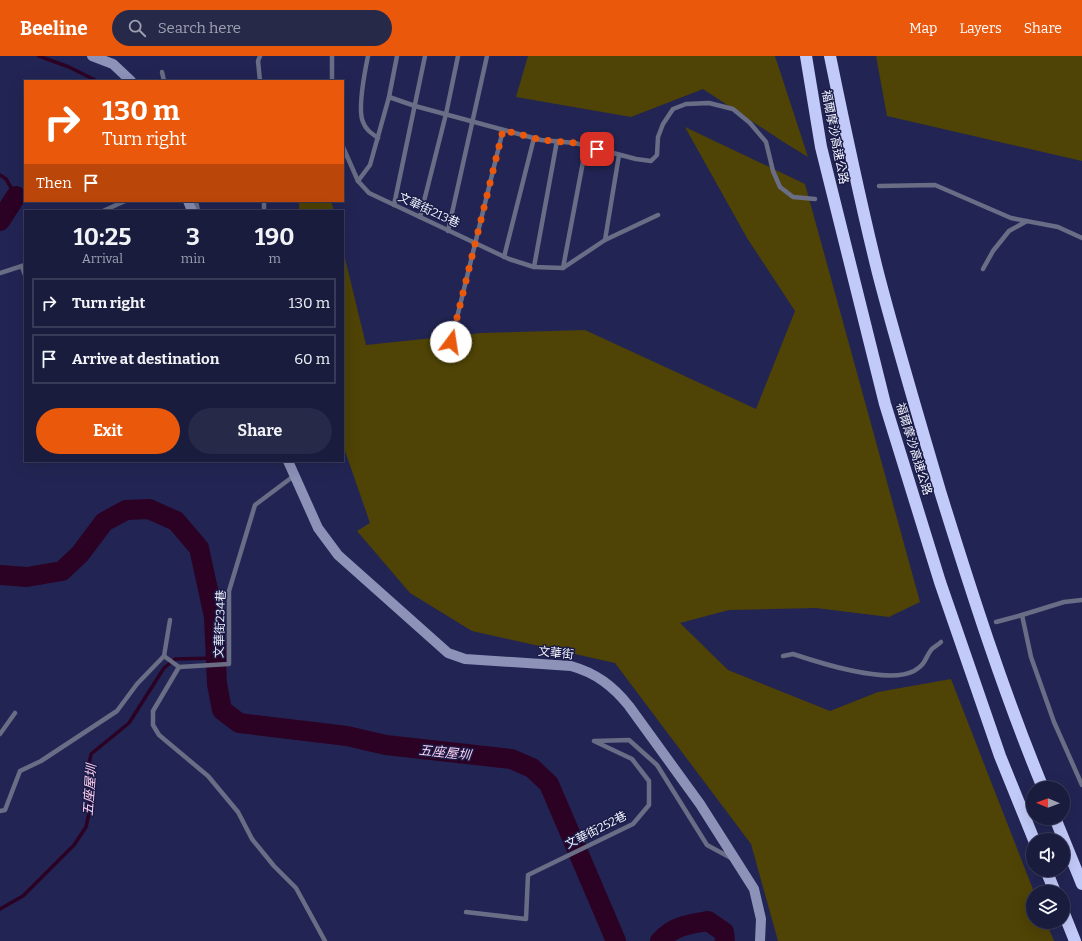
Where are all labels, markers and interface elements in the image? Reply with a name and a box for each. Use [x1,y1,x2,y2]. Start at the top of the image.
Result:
search box [112,10,392,46]
text: Beeline [20,17,88,40]
icon: search [126,17,148,39]
text: Search here [158,19,241,37]
text: Map [909,20,937,37]
text: Layers [959,20,1002,37]
text: Share [1024,20,1062,37]
street label: 福爾摩沙高速公路 [819,89,851,185]
text: 130 m [102,94,180,127]
icon: right [36,96,88,148]
text: Turn right [102,128,187,150]
pin [580,132,614,166]
icon: arrive [586,138,608,160]
icon: arrive [80,172,102,194]
text: Then [36,174,72,192]
street label: 文華街213巷 [396,190,462,230]
text: 10:25 [73,223,131,251]
text: 3 [186,223,200,251]
text: 190 [255,223,295,251]
text: Arrival [82,251,123,266]
text: min [181,251,205,266]
text: m [268,251,281,266]
icon: right [38,292,60,314]
text: Turn right [72,294,145,312]
text: 130 m [288,294,330,312]
position arrow [430,321,472,363]
icon: arrive [38,348,60,370]
text: Arrive at destination [72,350,219,368]
text: 60 m [294,350,330,368]
street label: 福爾摩沙高速公路 [893,401,935,497]
button: Exit [36,408,180,454]
button: Share [188,408,332,454]
street label: 文華街234巷 [212,590,228,658]
street label: 文華街 [537,644,575,662]
water label: 五座屋圳 [418,742,474,763]
water label: 五座屋圳 [80,762,99,817]
north arrow [1026,781,1070,825]
map controls [1026,781,1070,929]
street label: 文華街252巷 [563,808,629,852]
button: sound [1026,833,1070,877]
button: layers [1026,885,1070,929]

